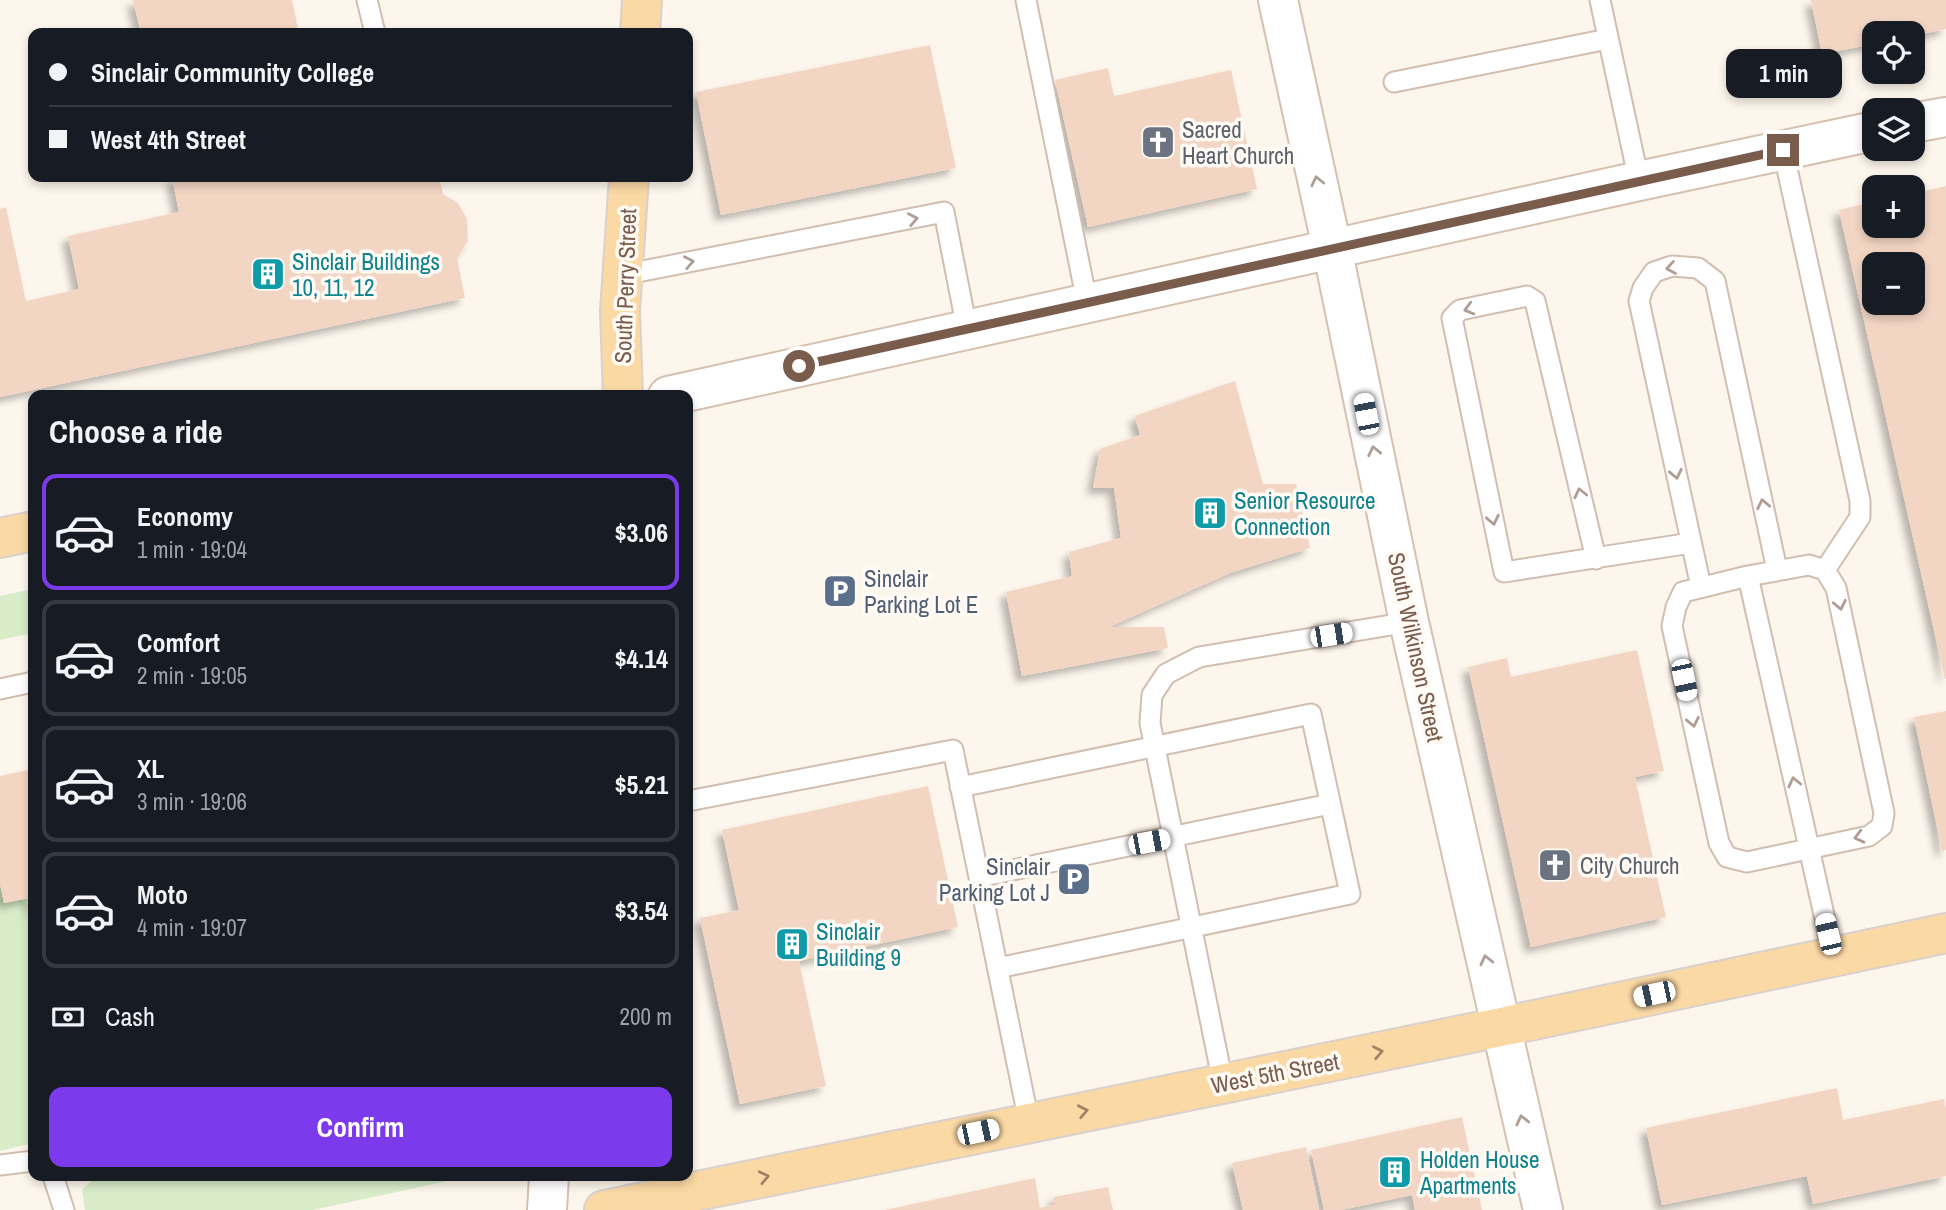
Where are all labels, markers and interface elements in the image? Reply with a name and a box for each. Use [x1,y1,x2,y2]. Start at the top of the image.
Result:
map controls [1862,21,1925,315]
button: locate [1862,21,1925,84]
callout: 1 min [1725,48,1841,97]
text: Sinclair Community College [91,55,374,90]
text: 1 min [1759,58,1809,89]
button: layers [1862,98,1925,161]
place label: Sacred Heart Church [1182,114,1294,171]
text: West 4th Street [91,122,246,157]
church icon: Sacred Heart Church [1139,123,1177,161]
route end [1767,134,1799,166]
one-way arrow [1311,175,1326,187]
button: + [1862,175,1925,238]
street label: South Perry Street [607,208,643,364]
one-way arrow [907,212,919,227]
place label: Sinclair Buildings 10, 11, 12 [292,246,440,303]
button: − [1862,252,1925,315]
building icon: Sinclair Buildings 10, 11, 12 [249,255,287,293]
one-way arrow [683,255,695,270]
one-way arrow [1665,260,1677,275]
one-way arrow [1464,301,1476,315]
route start [783,350,815,382]
car [1352,391,1381,437]
text: Choose a ride [49,410,223,453]
one-way arrow [1367,445,1382,457]
one-way arrow [1667,468,1682,480]
place label: Senior Resource Connection [1234,485,1376,542]
one-way arrow [1574,487,1588,499]
building icon: Senior Resource Connection [1191,494,1229,532]
one-way arrow [1756,498,1771,510]
text: Economy [137,499,233,534]
icon: car [53,501,116,564]
one-way arrow [1485,514,1500,526]
text: $3.06 [615,515,668,550]
text: 1 min · 19:04 [137,534,247,565]
street label: South Wilkinson Street [1381,549,1451,745]
place label: Sinclair Parking Lot E [864,563,978,620]
parking icon: Sinclair Parking Lot E [821,572,859,610]
one-way arrow [1831,599,1846,611]
car [1309,621,1354,649]
text: Comfort [137,625,220,660]
icon: car [53,627,116,690]
text: $4.14 [615,641,668,676]
car [1670,657,1699,703]
text: 2 min · 19:05 [137,660,247,691]
one-way arrow [1684,716,1699,728]
text: XL [137,751,164,786]
icon: car [53,753,116,816]
text: $5.21 [615,767,668,802]
one-way arrow [1787,776,1802,788]
text: 3 min · 19:06 [137,786,247,817]
car [1127,828,1172,856]
one-way arrow [1854,829,1866,843]
church icon: City Church [1536,846,1574,884]
place label: City Church [1580,850,1680,881]
place label: Sinclair Parking Lot J [939,851,1051,908]
parking icon: Sinclair Parking Lot J [1055,860,1093,898]
text: Moto [137,877,188,912]
icon: car [53,879,116,942]
text: $3.54 [615,893,668,928]
car [1814,911,1843,957]
text: 4 min · 19:07 [137,912,247,943]
place label: Sinclair Building 9 [816,916,901,973]
building icon: Sinclair Building 9 [773,925,811,963]
one-way arrow [1480,954,1494,966]
car [1632,979,1677,1009]
icon: cash [49,998,87,1036]
text: Cash [105,999,155,1034]
text: 200 m [620,1001,672,1032]
street label: West 5th Street [1208,1045,1342,1101]
one-way arrow [1372,1045,1384,1060]
button: Confirm [49,1087,672,1167]
one-way arrow [1077,1105,1089,1120]
one-way arrow [1516,1114,1531,1126]
car [956,1117,1001,1147]
place label: Holden House Apartments [1419,1144,1540,1201]
building icon: Holden House Apartments [1376,1153,1414,1191]
one-way arrow [758,1170,770,1185]

